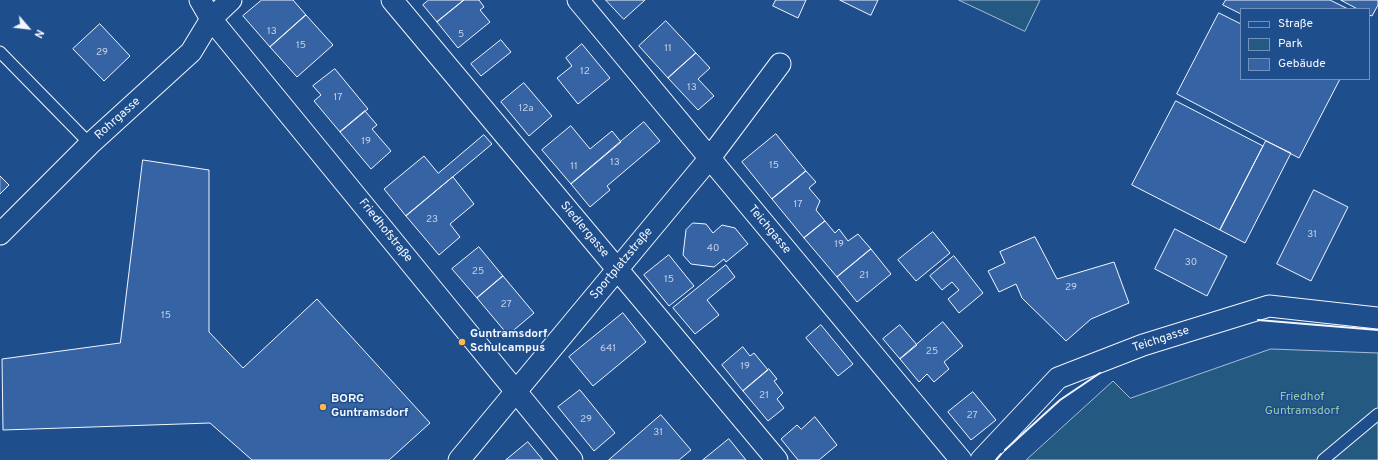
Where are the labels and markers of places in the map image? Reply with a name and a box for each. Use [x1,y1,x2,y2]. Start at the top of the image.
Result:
place label: Guntramsdorf Schulcampus [470,328,547,356]
marker: Guntramsdorf Schulcampus [457,337,467,347]
place label: BORG Guntramsdorf [331,393,408,421]
marker: BORG Guntramsdorf [318,402,328,412]

